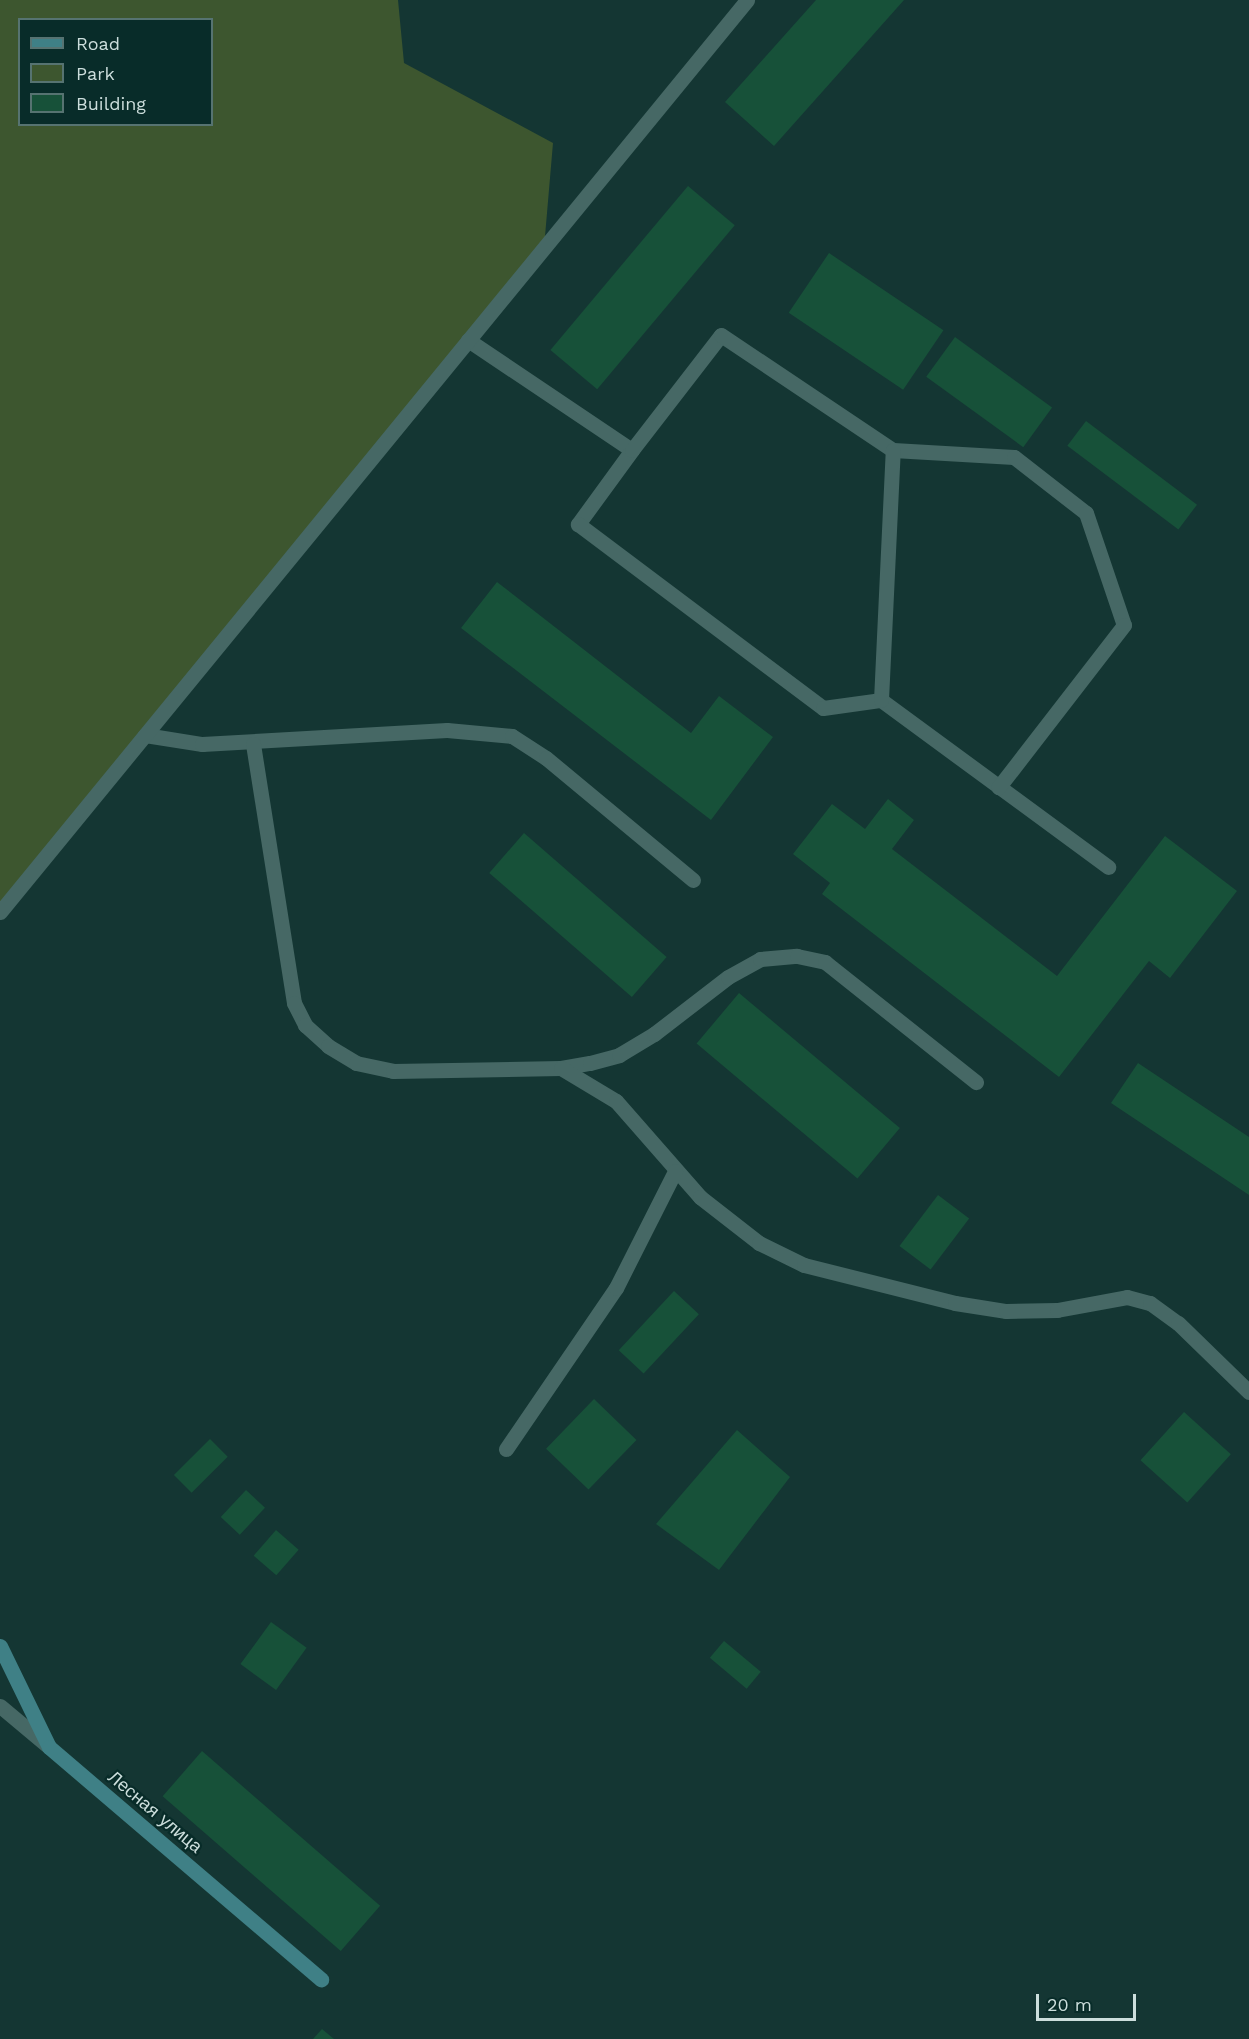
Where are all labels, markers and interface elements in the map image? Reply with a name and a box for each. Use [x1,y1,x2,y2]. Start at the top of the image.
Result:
legend [18,18,213,126]
text: Road [76,33,120,54]
text: Park [76,63,115,84]
text: Building [76,93,146,114]
street label: Лесная улица [104,1766,206,1858]
scale bar [1039,1982,1140,2020]
text: 20 m [1047,1994,1092,2015]

